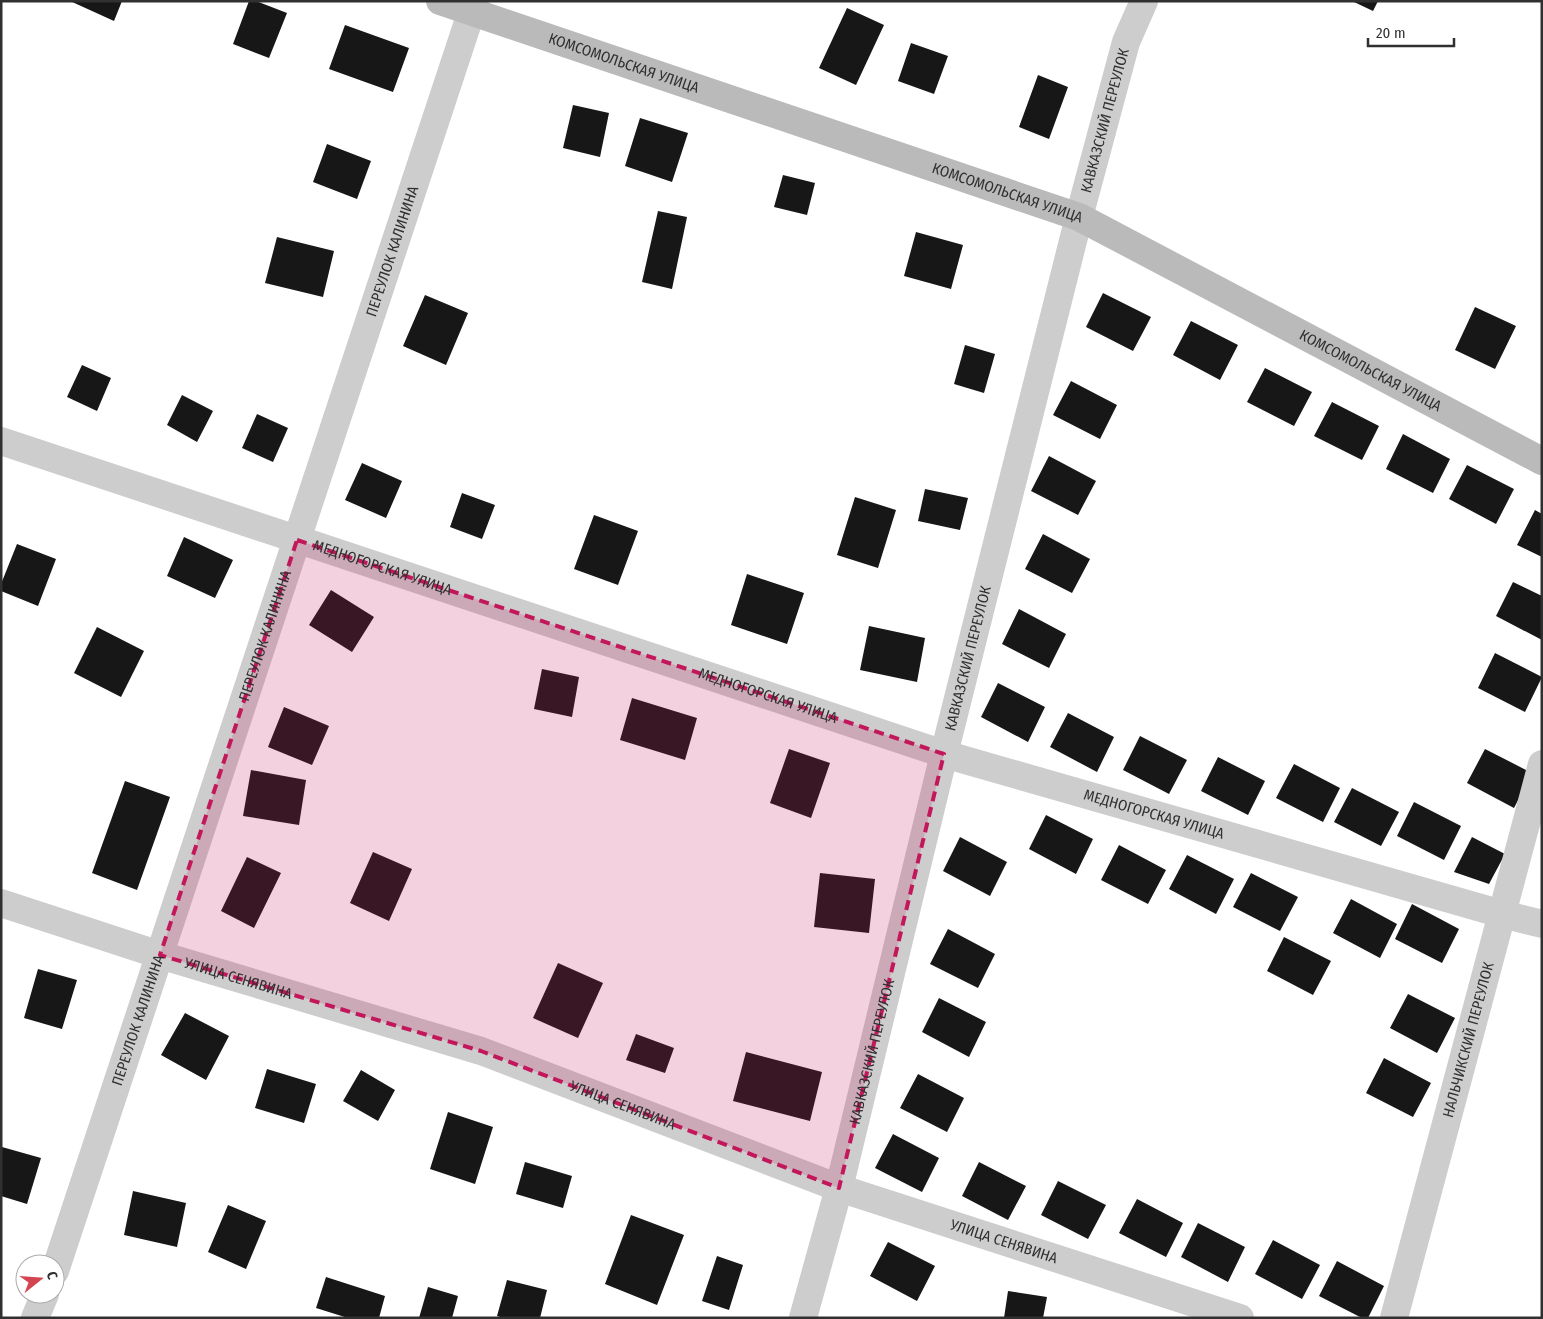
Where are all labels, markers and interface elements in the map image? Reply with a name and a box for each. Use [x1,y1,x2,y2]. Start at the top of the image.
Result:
scale bar [1368,15,1454,47]
text: 20 m [1376,24,1406,42]
street label: КОМСОМОЛЬСКАЯ УЛИЦА [546,29,701,97]
street label: КАВКАЗСКИЙ ПЕРЕУЛОК [1077,46,1133,195]
street label: КОМСОМОЛЬСКАЯ УЛИЦА [930,159,1085,227]
street label: ПЕРЕУЛОК КАЛИНИНА [362,183,422,319]
street label: КОМСОМОЛЬСКАЯ УЛИЦА [1297,326,1445,415]
street label: МЕДНОГОРСКАЯ УЛИЦА [311,536,454,599]
street label: ПЕРЕУЛОК КАЛИНИНА [235,568,295,704]
street label: КАВКАЗСКИЙ ПЕРЕУЛОК [941,584,995,733]
street label: МЕДНОГОРСКАЯ УЛИЦА [696,664,840,727]
street label: МЕДНОГОРСКАЯ УЛИЦА [1082,786,1226,843]
street label: ПЕРЕУЛОК КАЛИНИНА [108,952,168,1088]
street label: УЛИЦА СЕНЯВИНА [181,954,294,1003]
street label: НАЛЬЧИКСКИЙ ПЕРЕУЛОК [1439,960,1498,1119]
street label: КАВКАЗСКИЙ ПЕРЕУЛОК [846,977,898,1126]
street label: УЛИЦА СЕНЯВИНА [566,1076,678,1134]
street label: УЛИЦА СЕНЯВИНА [947,1215,1060,1267]
north arrow [15,1254,65,1304]
text: С [43,1269,61,1282]

